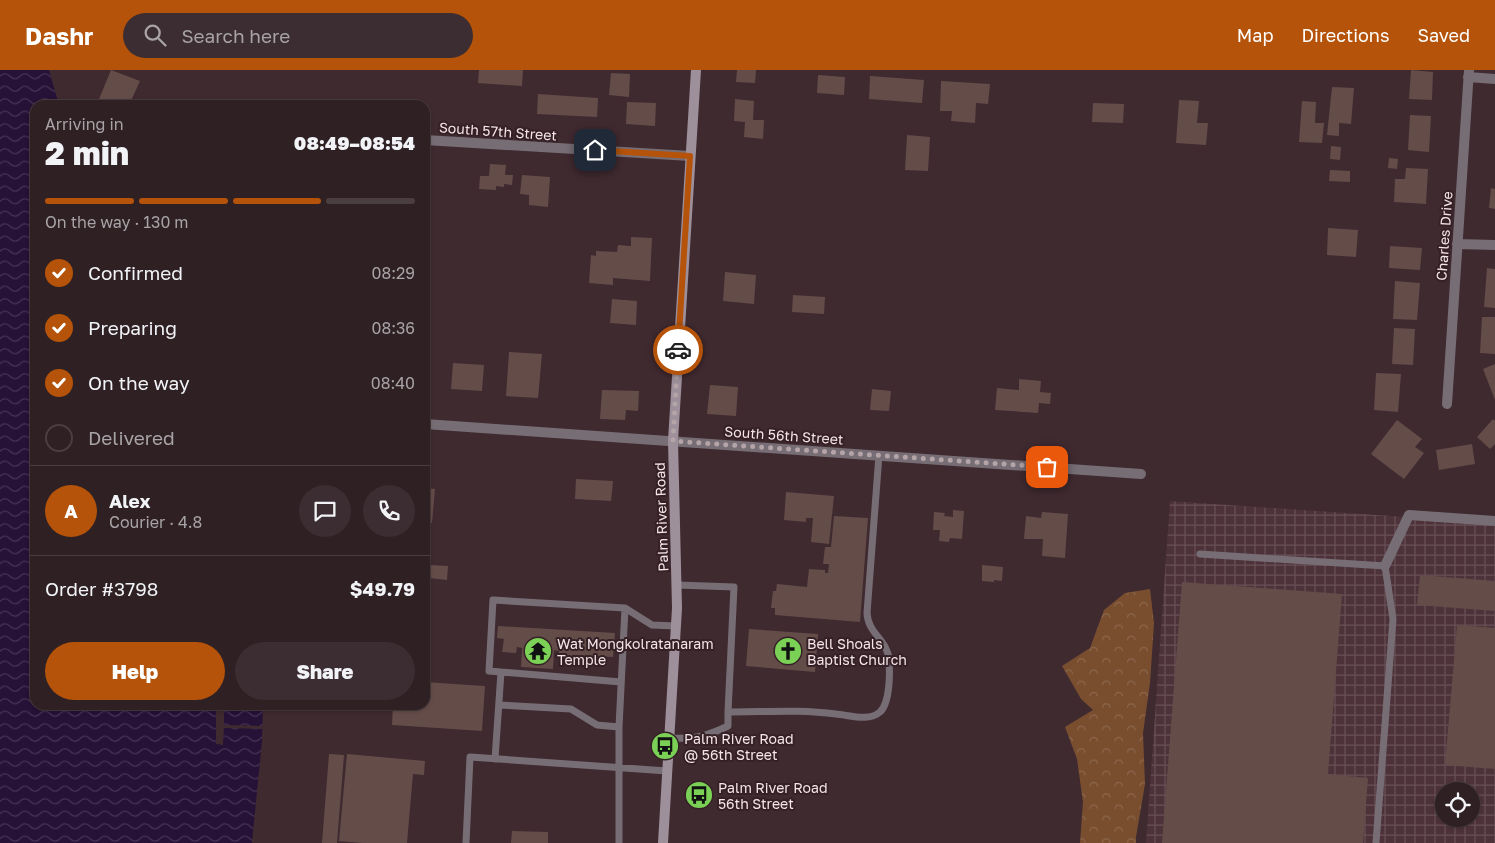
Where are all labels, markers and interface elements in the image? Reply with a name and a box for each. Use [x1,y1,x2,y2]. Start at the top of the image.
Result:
search box [123,13,473,58]
text: Dashr [25,21,93,50]
icon: search [141,21,169,49]
text: Search here [181,24,290,47]
text: Map [1237,24,1273,46]
text: Directions [1301,24,1389,46]
text: Saved [1417,24,1470,46]
text: Arriving in [45,114,124,134]
street label: South 57th Street [438,118,558,144]
pin [574,129,616,171]
text: 08:49–08:54 [294,131,415,154]
text: 2 min [45,134,129,172]
icon: home [581,136,609,164]
street label: Charles Drive [1432,191,1456,281]
text: On the way · 130 m [45,212,189,232]
icon: check [45,259,73,287]
text: Confirmed [88,261,183,284]
text: 08:29 [372,263,415,283]
icon: check [45,314,73,342]
text: Preparing [88,316,177,339]
text: 08:36 [371,318,415,338]
courier [653,325,703,375]
icon: car [664,336,692,364]
icon: check [45,369,73,397]
text: On the way [88,371,190,394]
text: 08:40 [371,373,415,393]
street label: South 56th Street [724,422,844,448]
text: Delivered [88,426,175,449]
pin [1026,446,1068,488]
icon: bag [1033,453,1061,481]
street label: Palm River Road [651,462,671,572]
button: chat [299,485,351,537]
button: phone [363,485,415,537]
text: Alex [109,489,150,512]
text: A [64,499,78,522]
text: Courier · 4.8 [109,512,202,532]
text: Order #3798 [45,577,158,600]
text: $49.79 [350,577,415,600]
place label: Wat Mongkolratanaram Temple [557,635,714,668]
place label: Bell Shoals Baptist Church [807,635,907,668]
temple icon: Wat Mongkolratanaram Temple [523,636,553,666]
church icon: Bell Shoals Baptist Church [773,636,803,666]
button: Help [45,642,225,700]
button: Share [235,642,415,700]
place label: Palm River Road @ 56th Street [684,730,794,763]
bus stop icon: Palm River Road @ 56th Street [650,731,680,761]
place label: Palm River Road 56th Street [718,779,828,812]
bus stop icon: Palm River Road 56th Street [684,780,714,810]
map controls [1435,782,1480,827]
button: locate [1435,782,1480,827]

